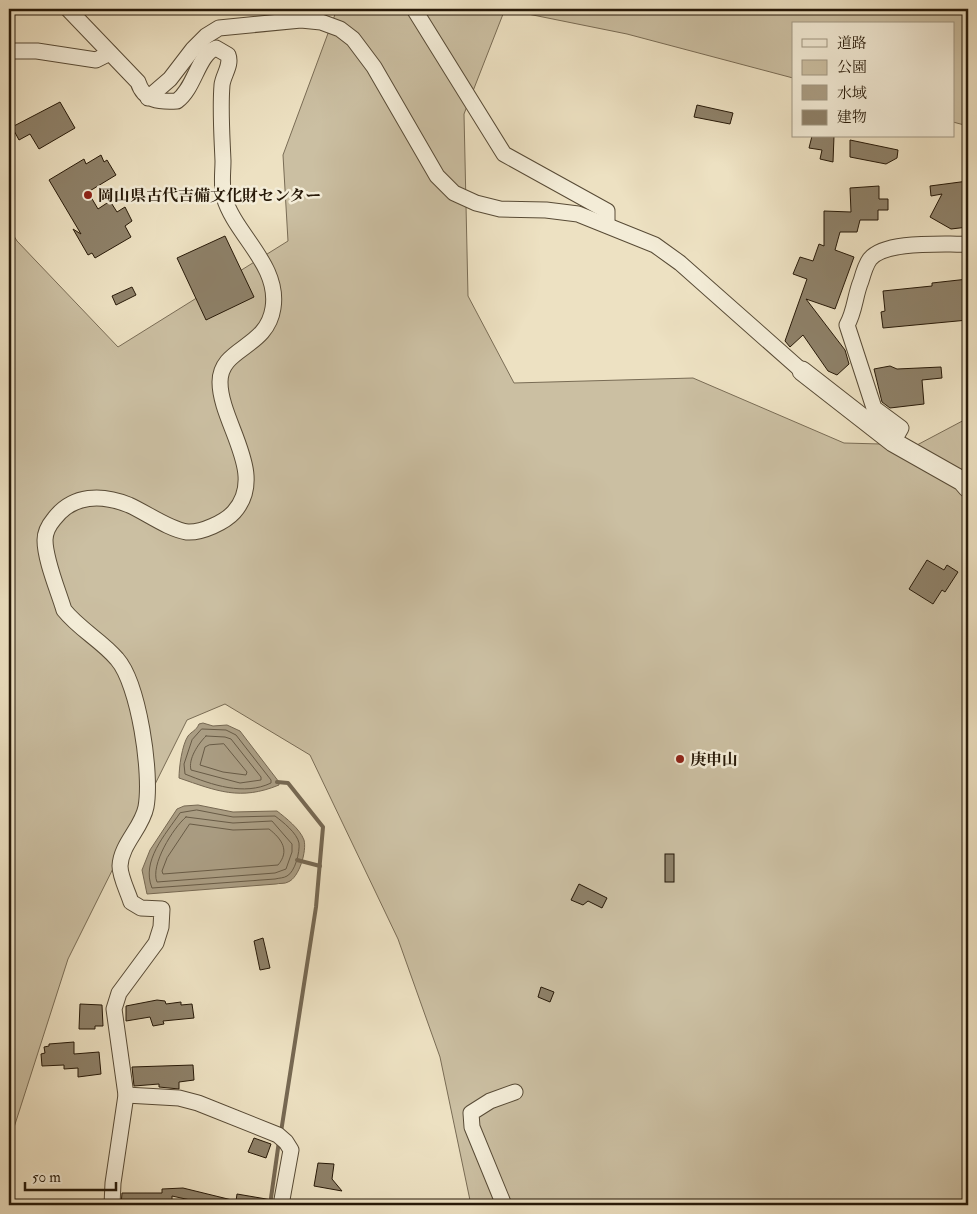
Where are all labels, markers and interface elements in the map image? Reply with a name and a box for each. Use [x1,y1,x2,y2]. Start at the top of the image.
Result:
legend [792,22,954,138]
text: 道路 [837,34,867,53]
text: 公園 [837,58,867,77]
text: 水域 [837,84,867,103]
text: 建物 [837,108,867,127]
place label: 岡山県古代吉備文化財センター [98,186,321,206]
marker: 岡山県古代吉備文化財センター [82,189,94,201]
place label: 庚申山 [690,750,738,770]
marker: 庚申山 [674,753,686,765]
scale bar [25,1159,116,1191]
text: 50 m [32,1168,61,1187]

